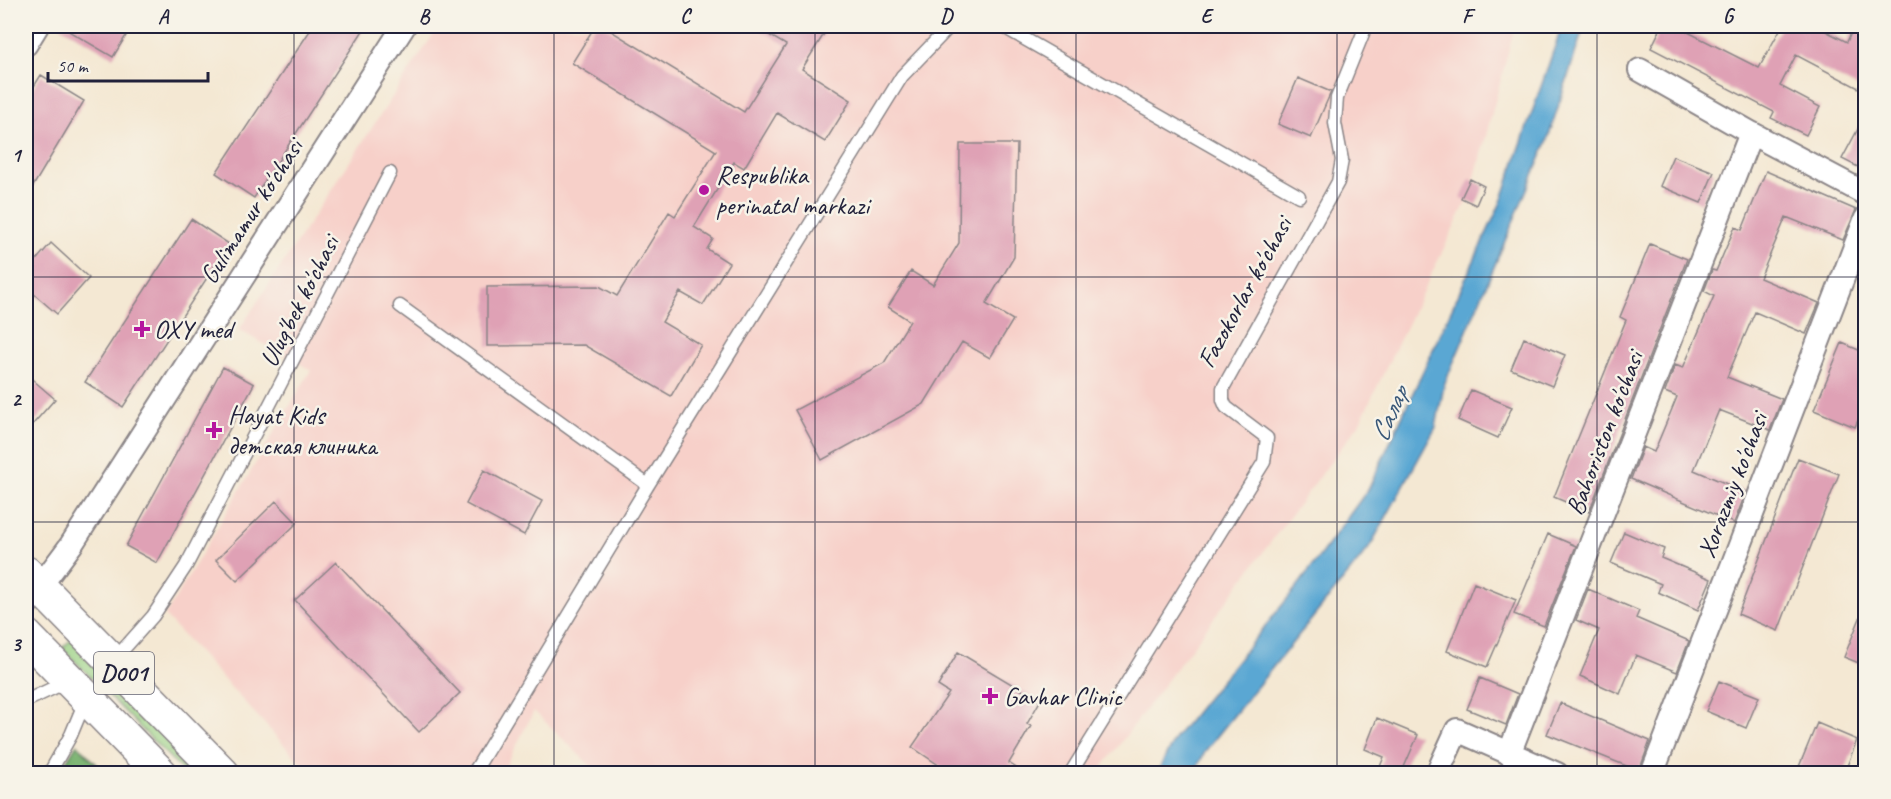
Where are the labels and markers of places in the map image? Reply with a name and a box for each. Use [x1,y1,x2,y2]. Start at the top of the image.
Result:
place label: Respublika perinatal markazi [716,159,872,222]
marker: Respublika perinatal markazi [697,183,711,197]
place label: OXY med [154,313,236,346]
marker: OXY med [135,322,149,336]
place label: Hayat Kids детская клиника [228,399,379,462]
marker: Hayat Kids детская клиника [205,421,223,439]
place label: Gavhar Clinic [1004,680,1123,713]
marker: Gavhar Clinic [981,687,999,705]

